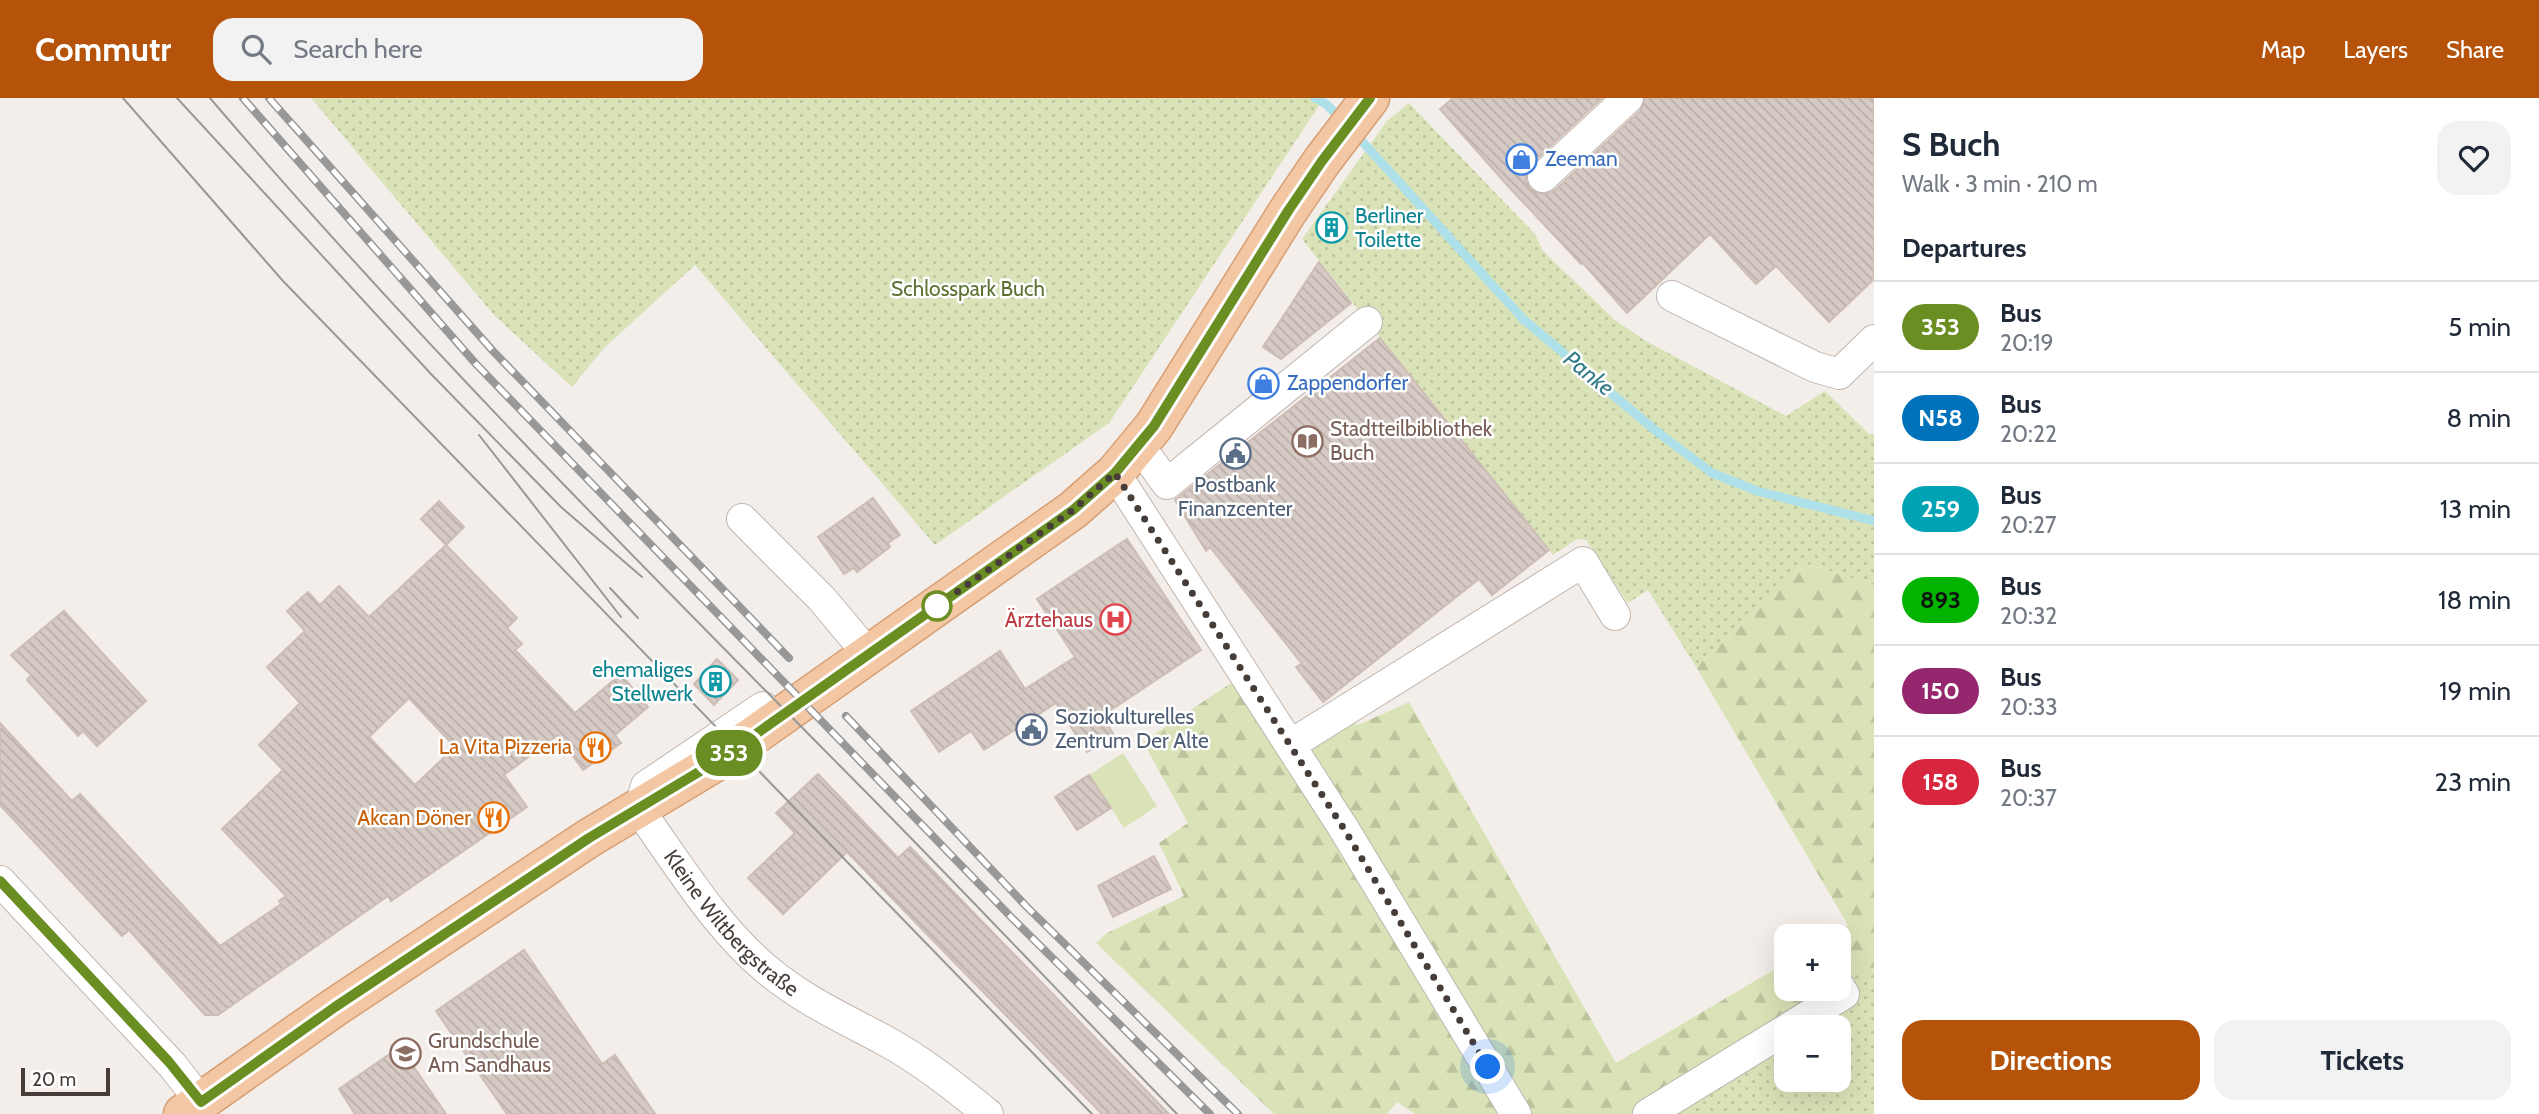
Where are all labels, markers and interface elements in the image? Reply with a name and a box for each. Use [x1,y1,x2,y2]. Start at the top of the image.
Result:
search box [213,18,703,81]
text: Commutr [35,29,171,69]
icon: search [237,30,275,68]
text: Search here [293,33,422,65]
text: Map [2261,35,2305,64]
text: Layers [2343,35,2408,64]
text: Share [2446,35,2504,64]
button: heart [2437,121,2511,195]
text: S Buch [1902,124,2000,164]
shop icon: Zeeman [1505,142,1539,176]
place label: Zeeman [1545,146,1618,171]
text: Walk · 3 min · 210 m [1902,170,2098,198]
place label: Berliner Toilette [1355,203,1424,252]
building icon: Berliner Toilette [1315,211,1349,245]
text: Departures [1902,232,2026,264]
park label: Schlosspark Buch [891,276,1045,301]
text: Bus [2000,297,2041,329]
text: 5 min [2448,311,2511,343]
text: 353 [1921,312,1960,341]
text: 20:19 [2000,329,2053,357]
water label: Panke [1558,344,1620,402]
shop icon: Zappendorfer [1247,366,1281,400]
place label: Zappendorfer [1287,370,1409,395]
text: Bus [2000,388,2041,420]
text: 8 min [2447,402,2511,434]
text: N58 [1918,403,1963,432]
place label: Stadtteilbibliothek Buch [1330,416,1493,465]
text: 20:22 [2000,420,2057,448]
library icon: Stadtteilbibliothek Buch [1290,424,1324,458]
public building icon: Postbank Finanzcenter [1218,436,1252,470]
place label: Postbank Finanzcenter [1178,472,1293,521]
text: Bus [2000,479,2041,511]
text: 13 min [2440,493,2511,525]
text: 259 [1921,494,1960,523]
text: 20:27 [2000,511,2057,539]
text: Bus [2000,570,2041,602]
text: 18 min [2438,584,2511,616]
text: 893 [1920,585,1961,614]
unlabelled marker [922,591,952,621]
text: 20:32 [2000,602,2057,630]
hospital icon: Ärztehaus [1099,603,1133,637]
place label: Ärztehaus [1005,607,1093,632]
place label: ehemaliges Stellwerk [592,657,694,706]
text: Bus [2000,661,2041,693]
building icon: ehemaliges Stellwerk [699,665,733,699]
text: 19 min [2439,675,2511,707]
text: 150 [1921,676,1960,705]
text: 20:33 [2000,693,2058,721]
place label: Soziokulturelles Zentrum Der Alte [1055,704,1209,753]
public building icon: Soziokulturelles Zentrum Der Alte [1015,712,1049,746]
restaurant icon: La Vita Pizzeria [578,730,612,764]
line badge: 353 [689,730,769,776]
place label: La Vita Pizzeria [439,734,572,759]
text: 353 [710,738,748,767]
text: Bus [2000,752,2041,784]
text: 23 min [2435,766,2511,798]
text: 158 [1922,767,1959,796]
text: 20:37 [2000,784,2057,812]
restaurant icon: Akcan Döner [477,801,511,835]
place label: Akcan Döner [357,805,471,830]
street label: Kleine Wiltbergstraße [659,845,804,1002]
map controls [1774,924,1851,1092]
button: + [1774,924,1851,1001]
button: − [1774,1015,1851,1092]
button: Directions [1902,1020,2200,1100]
button: Tickets [2214,1020,2511,1100]
place label: Grundschule Am Sandhaus [428,1028,551,1077]
school or university icon: Grundschule Am Sandhaus [388,1036,422,1070]
your location [1470,1049,1505,1084]
scale bar [21,1065,110,1097]
text: 20 m [32,1068,76,1091]

